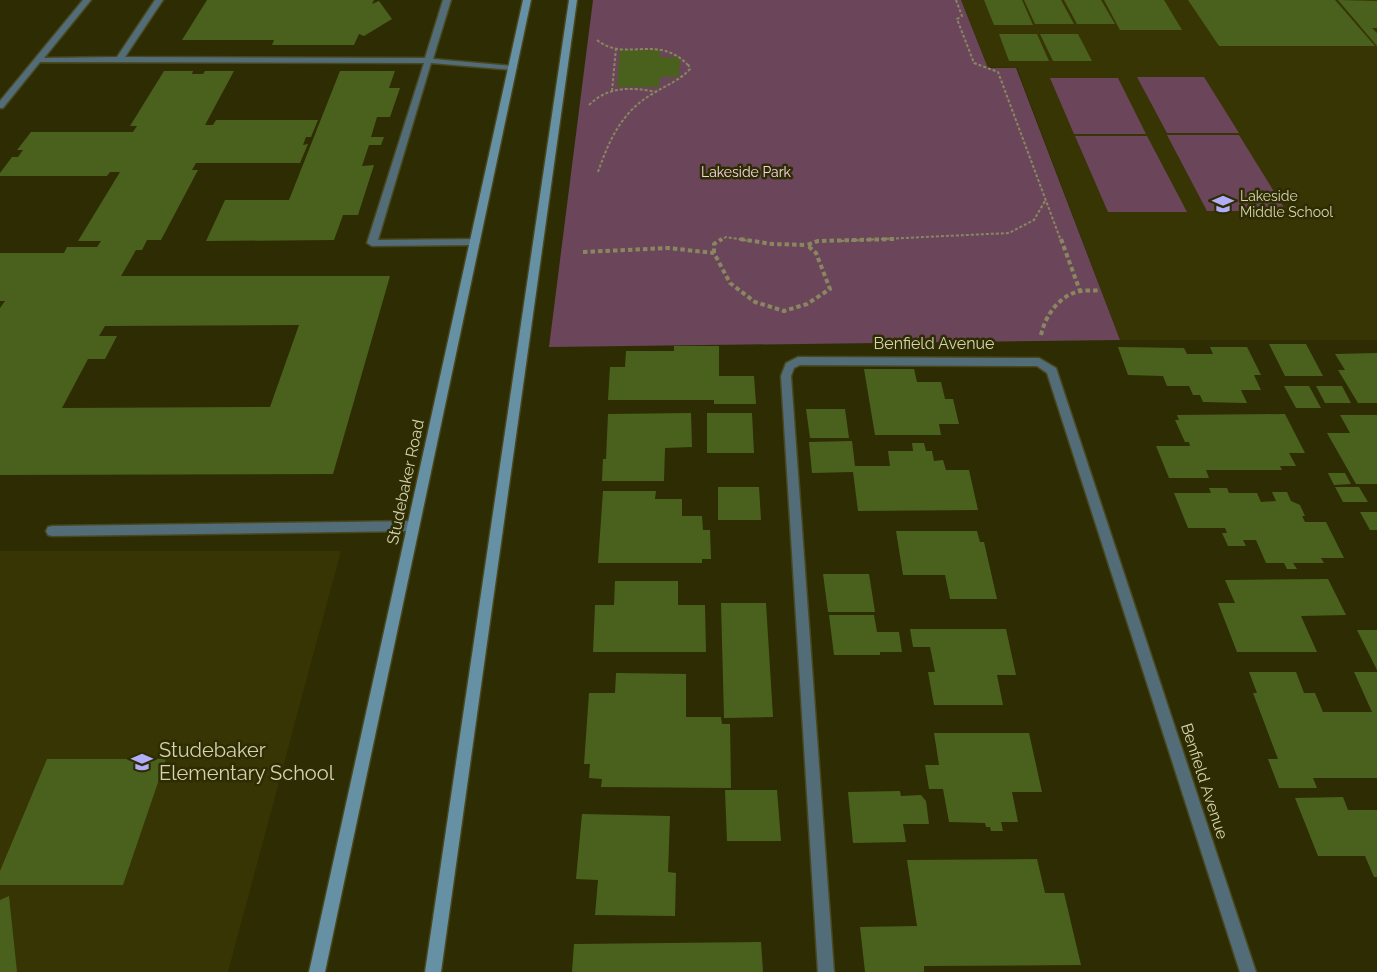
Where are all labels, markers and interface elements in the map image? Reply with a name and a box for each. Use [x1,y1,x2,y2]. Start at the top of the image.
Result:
park label: Lakeside Park [701,164,792,180]
place label: Lakeside Middle School [1240,188,1333,220]
school or university icon: Lakeside Middle School [1211,192,1235,216]
street label: Benfield Avenue [874,334,994,353]
street label: Studebaker Road [383,418,428,546]
street label: Benfield Avenue [1177,721,1232,842]
place label: Studebaker Elementary School [159,738,335,785]
school or university icon: Studebaker Elementary School [130,750,154,774]

